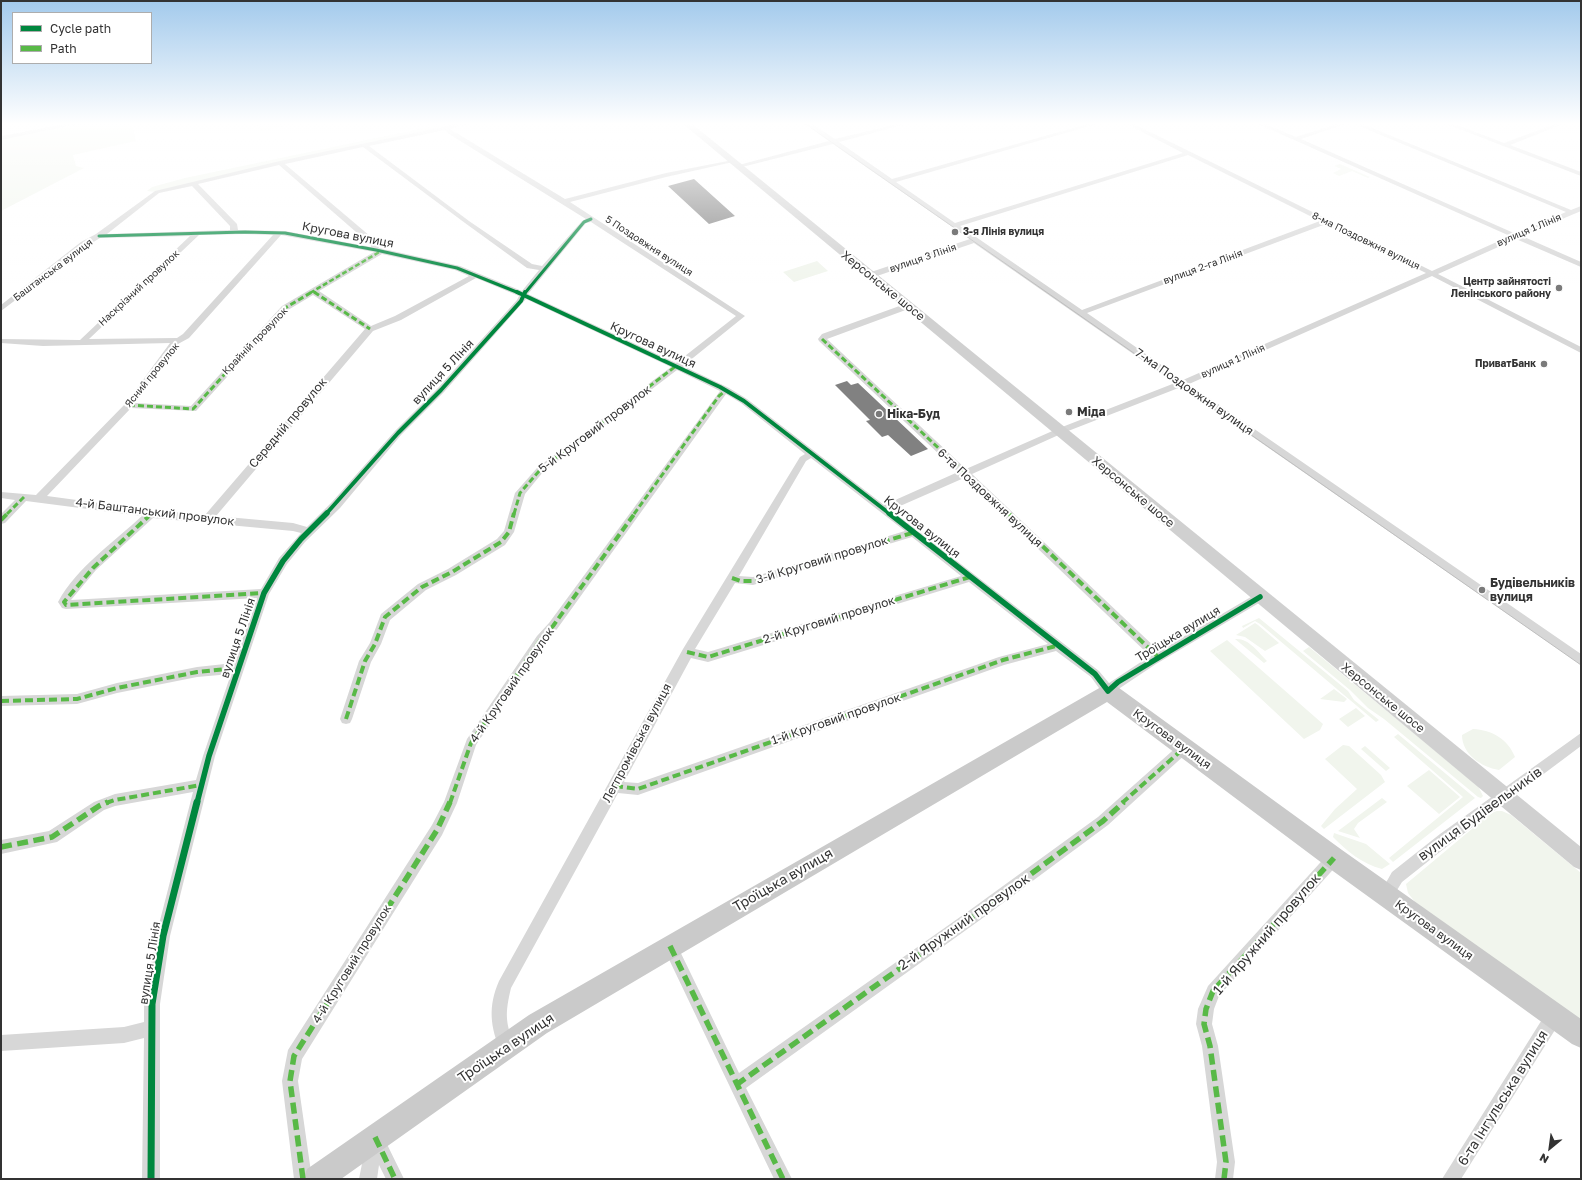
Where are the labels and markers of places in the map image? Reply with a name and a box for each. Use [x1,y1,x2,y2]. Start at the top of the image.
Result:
place label: 3-я Лінія вулиця [963,226,1044,238]
marker: 3-я Лінія вулиця [950,227,960,237]
place label: Центр зайнятості Ленінського району [1451,276,1551,300]
marker: Центр зайнятості Ленінського району [1554,283,1564,293]
place label: ПриватБанк [1475,358,1536,370]
marker: ПриватБанк [1539,359,1549,369]
place label: Міда [1077,405,1105,419]
place label: Ніка-Буд [887,407,940,421]
marker: Міда [1064,407,1074,417]
marker: Ніка-Буд [874,409,884,419]
place label: Будівельників вулиця [1490,576,1575,604]
marker: Будівельників вулиця [1477,585,1487,595]

